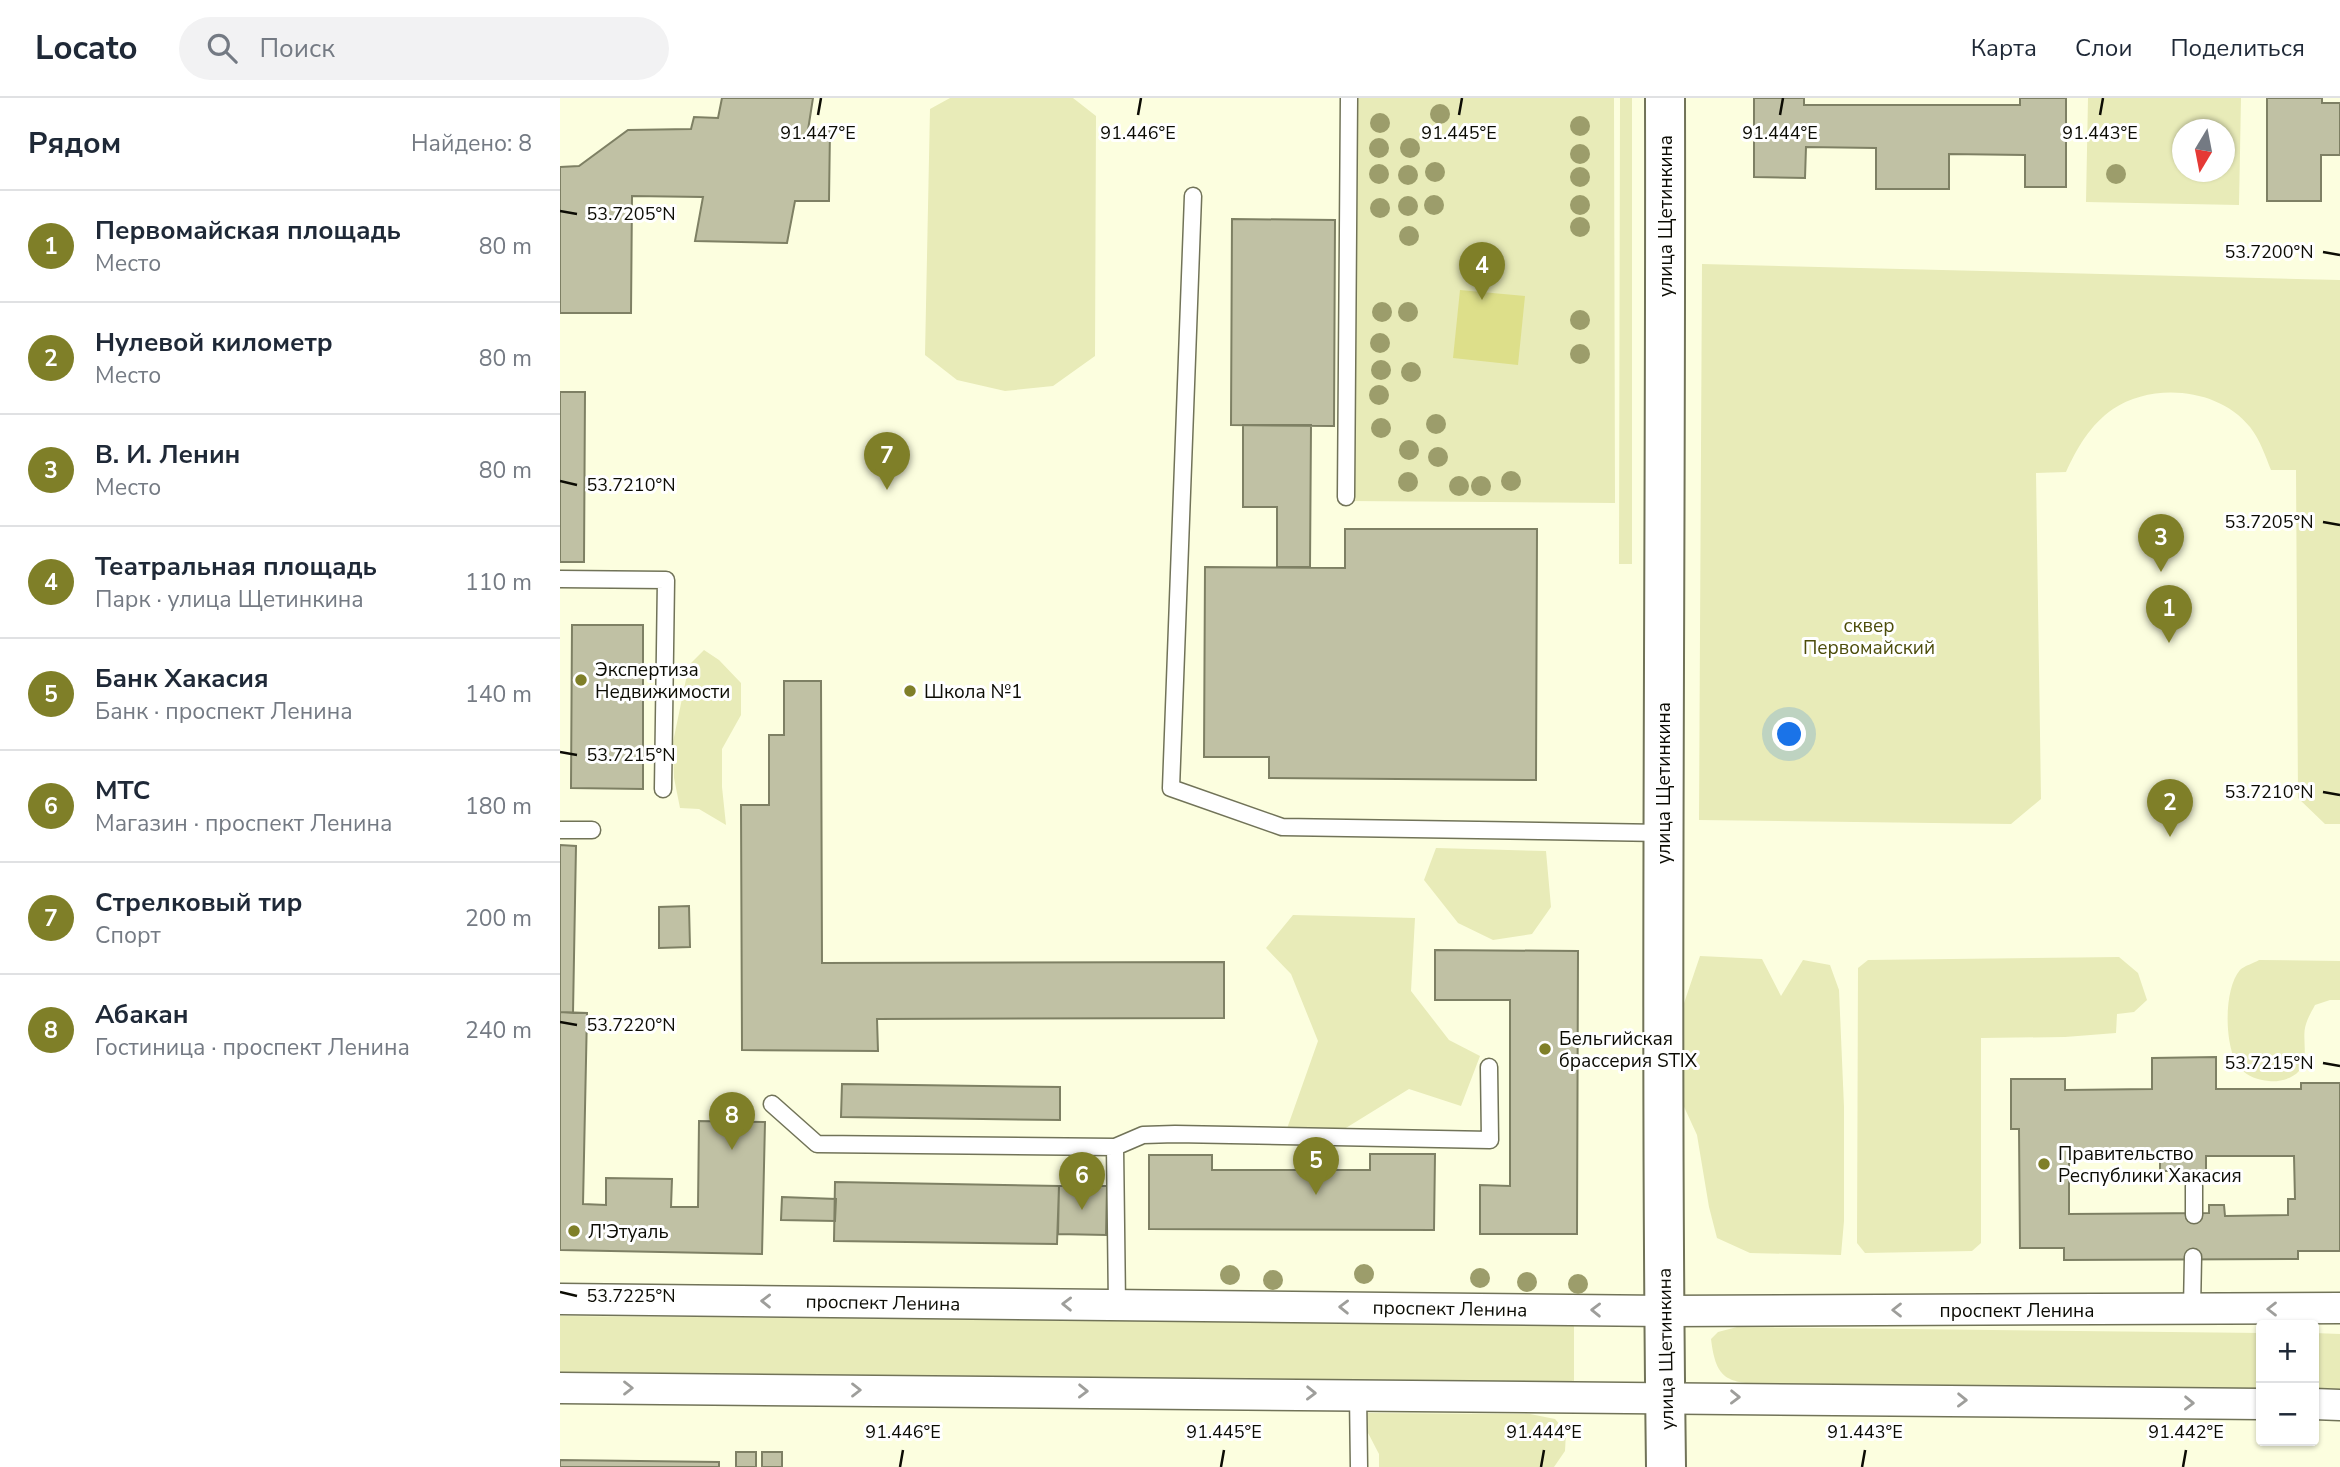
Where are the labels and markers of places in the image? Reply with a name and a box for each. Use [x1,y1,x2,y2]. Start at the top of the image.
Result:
pin: 4 [1459,242,1505,300]
pin: 7 [864,432,910,490]
pin: 3 [2138,514,2184,572]
pin: 1 [2146,585,2192,643]
place label: Экспертиза Недвижимости [595,657,730,705]
marker: Экспертиза Недвижимости [573,672,589,688]
place label: Школа №1 [924,679,1023,705]
marker: Школа №1 [902,683,918,699]
pin: 2 [2147,779,2193,837]
place label: Бельгийская брассерия STIX [1559,1026,1698,1074]
marker: Бельгийская брассерия STIX [1537,1041,1553,1057]
pin: 8 [709,1092,755,1150]
pin: 5 [1293,1137,1339,1195]
place label: Правительство Республики Хакасия [2058,1141,2242,1189]
pin: 6 [1059,1152,1105,1210]
marker: Правительство Республики Хакасия [2036,1156,2052,1172]
place label: Л'Этуаль [588,1219,669,1245]
marker: Л'Этуаль [566,1223,582,1239]

